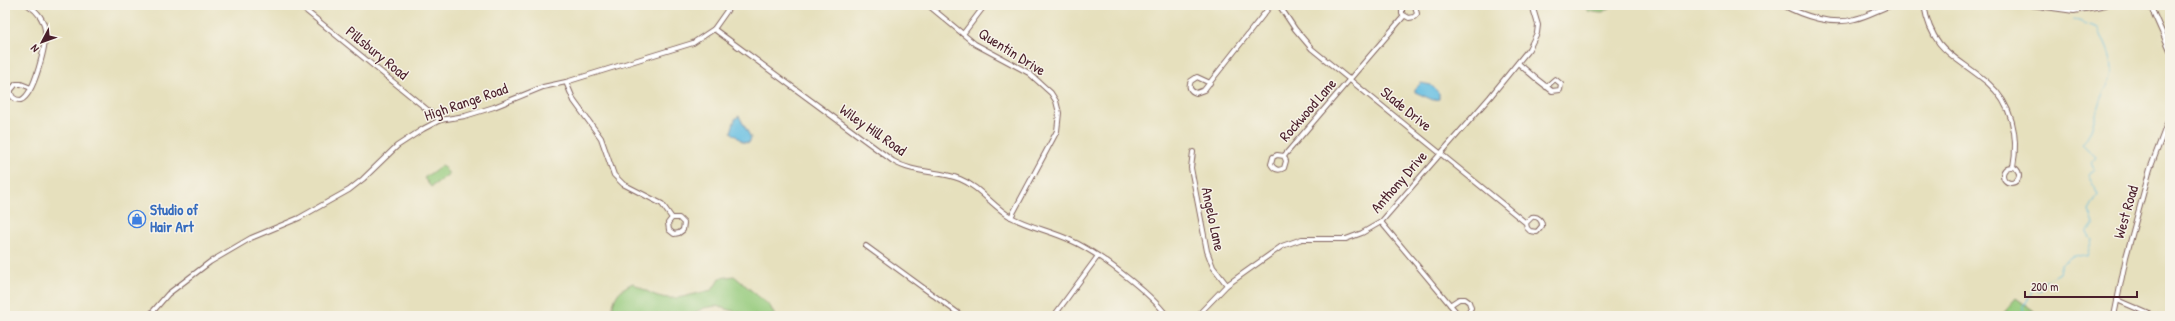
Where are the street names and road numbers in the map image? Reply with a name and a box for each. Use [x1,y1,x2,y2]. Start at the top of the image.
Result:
street label: Pillsbury Road [342,21,413,85]
street label: Quentin Drive [975,23,1050,81]
street label: Rockwood Lane [1274,74,1341,146]
street label: High Range Road [421,77,511,126]
street label: Slade Drive [1376,81,1436,136]
street label: Wiley Hill Road [836,99,911,160]
street label: Anthony Drive [1366,146,1432,217]
street label: West Road [2108,183,2143,241]
street label: Angelo Lane [1197,185,1230,253]

